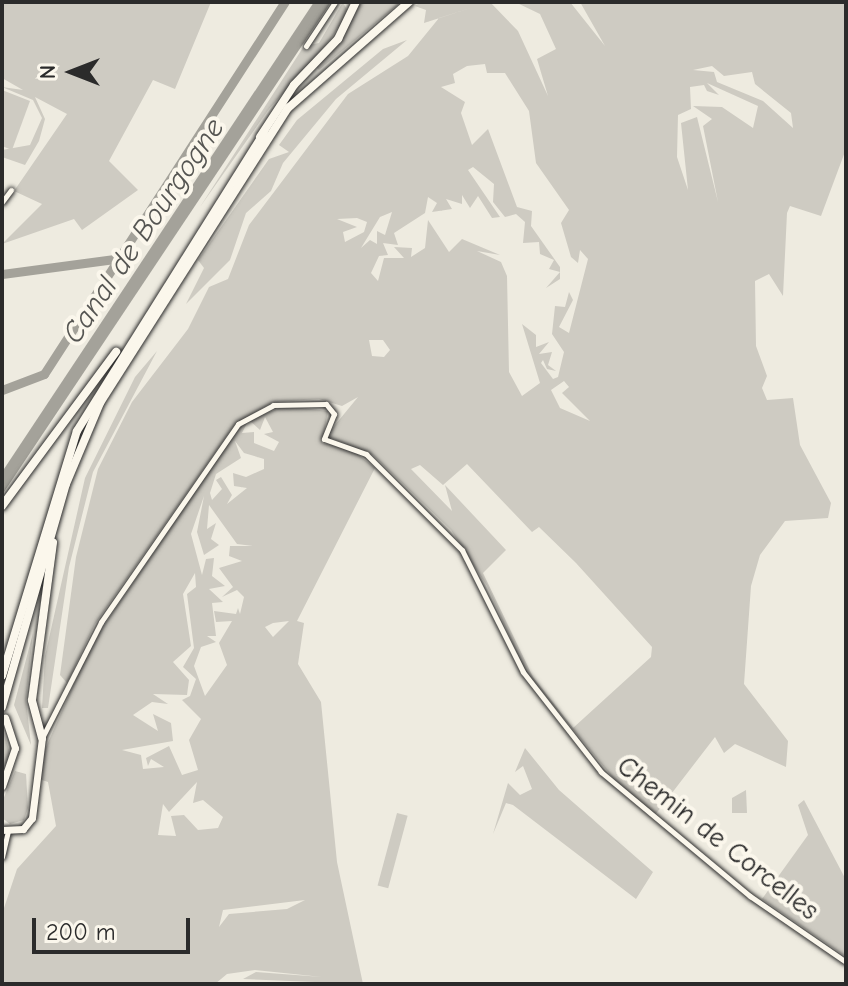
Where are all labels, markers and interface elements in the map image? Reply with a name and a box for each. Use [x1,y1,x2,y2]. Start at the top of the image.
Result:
north arrow [32,32,112,112]
text: N [35,65,61,79]
water label: Canal de Bourgogne [55,112,233,350]
street label: Chemin de Corcelles [611,749,825,927]
scale bar [36,902,194,952]
text: 200 m [46,918,116,946]

